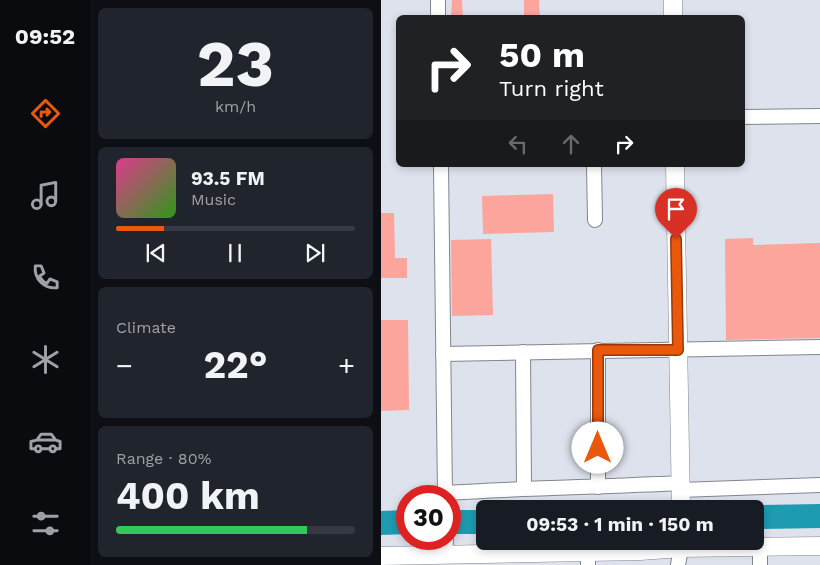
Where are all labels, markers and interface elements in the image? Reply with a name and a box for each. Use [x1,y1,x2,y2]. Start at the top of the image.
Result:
text: 09:52 [15,24,75,49]
text: 23 [197,26,274,102]
text: 50 m [499,34,585,76]
icon: right [416,35,481,100]
text: Turn right [499,76,604,101]
icon: directions [28,96,63,131]
text: km/h [215,97,256,116]
icon: left [504,130,532,158]
icon: ahead [557,130,585,158]
icon: right [610,130,638,158]
text: 93.5 FM [191,167,265,190]
icon: music [28,178,63,213]
pin [655,188,697,239]
text: Music [191,190,236,209]
icon: arrive [662,195,690,223]
icon: previous [142,239,170,267]
icon: pause [221,239,249,267]
icon: next [301,239,329,267]
icon: phone [28,260,63,295]
text: Climate [116,318,176,337]
icon: climate [28,342,63,377]
text: 22° [203,343,268,387]
text: − [116,349,133,382]
text: + [338,349,355,382]
position arrow [571,421,623,473]
icon: car [28,424,63,459]
text: Range · 80% [116,449,211,468]
text: 400 km [116,474,260,518]
speed limit sign: 30 [396,485,461,550]
icon: filters [28,506,63,541]
text: 09:53 · 1 min · 150 m [526,513,714,536]

